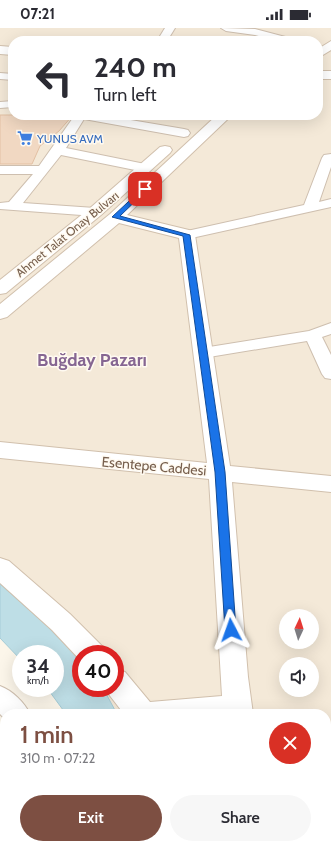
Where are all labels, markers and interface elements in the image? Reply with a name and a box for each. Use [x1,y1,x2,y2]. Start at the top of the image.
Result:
text: 07:21 [20,5,55,23]
text: 240 m [94,50,177,84]
icon: left [28,52,80,104]
text: Turn left [94,84,157,106]
supermarket icon: YUNUS AVM [16,129,34,147]
place label: YUNUS AVM [36,131,103,146]
pin [128,172,162,206]
icon: arrive [134,178,156,200]
street label: Ahmet Talat Onay Bulvarı [12,188,122,280]
district label: Buğday Pazarı [37,349,147,371]
street label: Esentepe Caddesi [101,452,207,480]
position arrow [210,609,252,651]
north arrow [279,609,319,649]
map controls [279,609,319,697]
speed limit sign: 40 [72,645,124,697]
text: 34 [26,654,50,678]
button: sound [279,657,319,697]
text: km/h [27,674,49,687]
text: 1 min [20,720,74,749]
button: close [269,722,311,764]
text: 310 m · 07:22 [20,750,95,766]
button: Exit [20,795,162,841]
button: Share [170,795,311,841]

